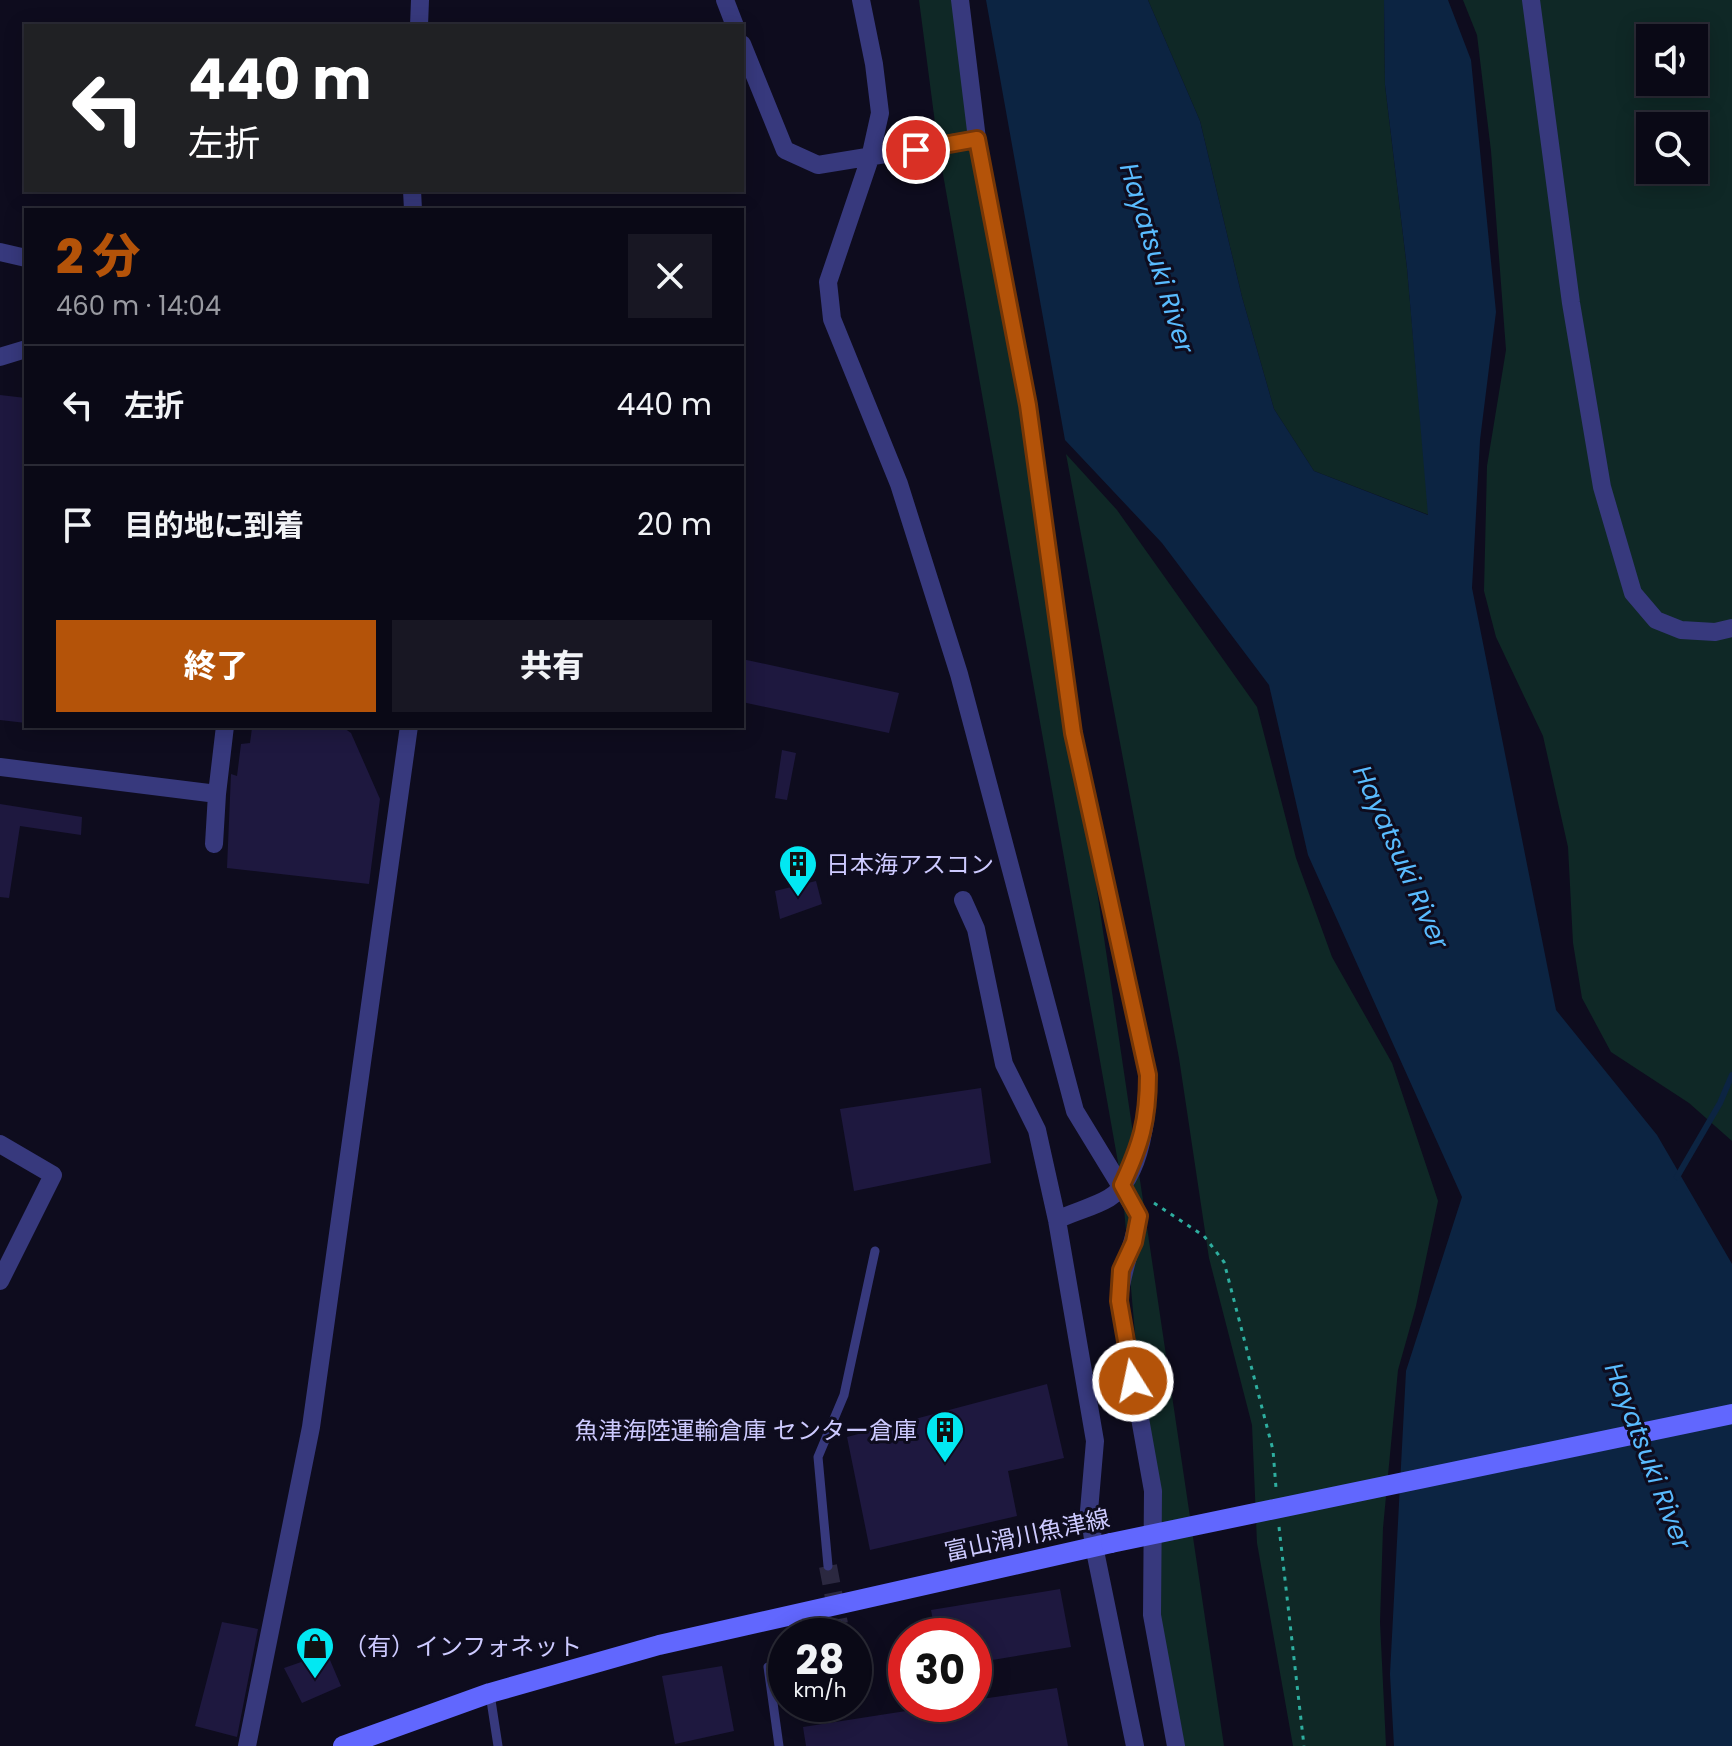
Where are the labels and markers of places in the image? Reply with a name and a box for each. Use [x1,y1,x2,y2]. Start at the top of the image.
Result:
pin [882,116,950,184]
building icon: 日本海アスコン [777,843,819,898]
place label: 日本海アスコン [826,848,994,881]
building icon: 魚津海陸運輸倉庫 センター倉庫 [924,1409,966,1464]
place label: 魚津海陸運輸倉庫 センター倉庫 [575,1414,917,1447]
shop icon: （有）インフォネット [294,1625,336,1680]
place label: （有）インフォネット [343,1630,582,1663]

